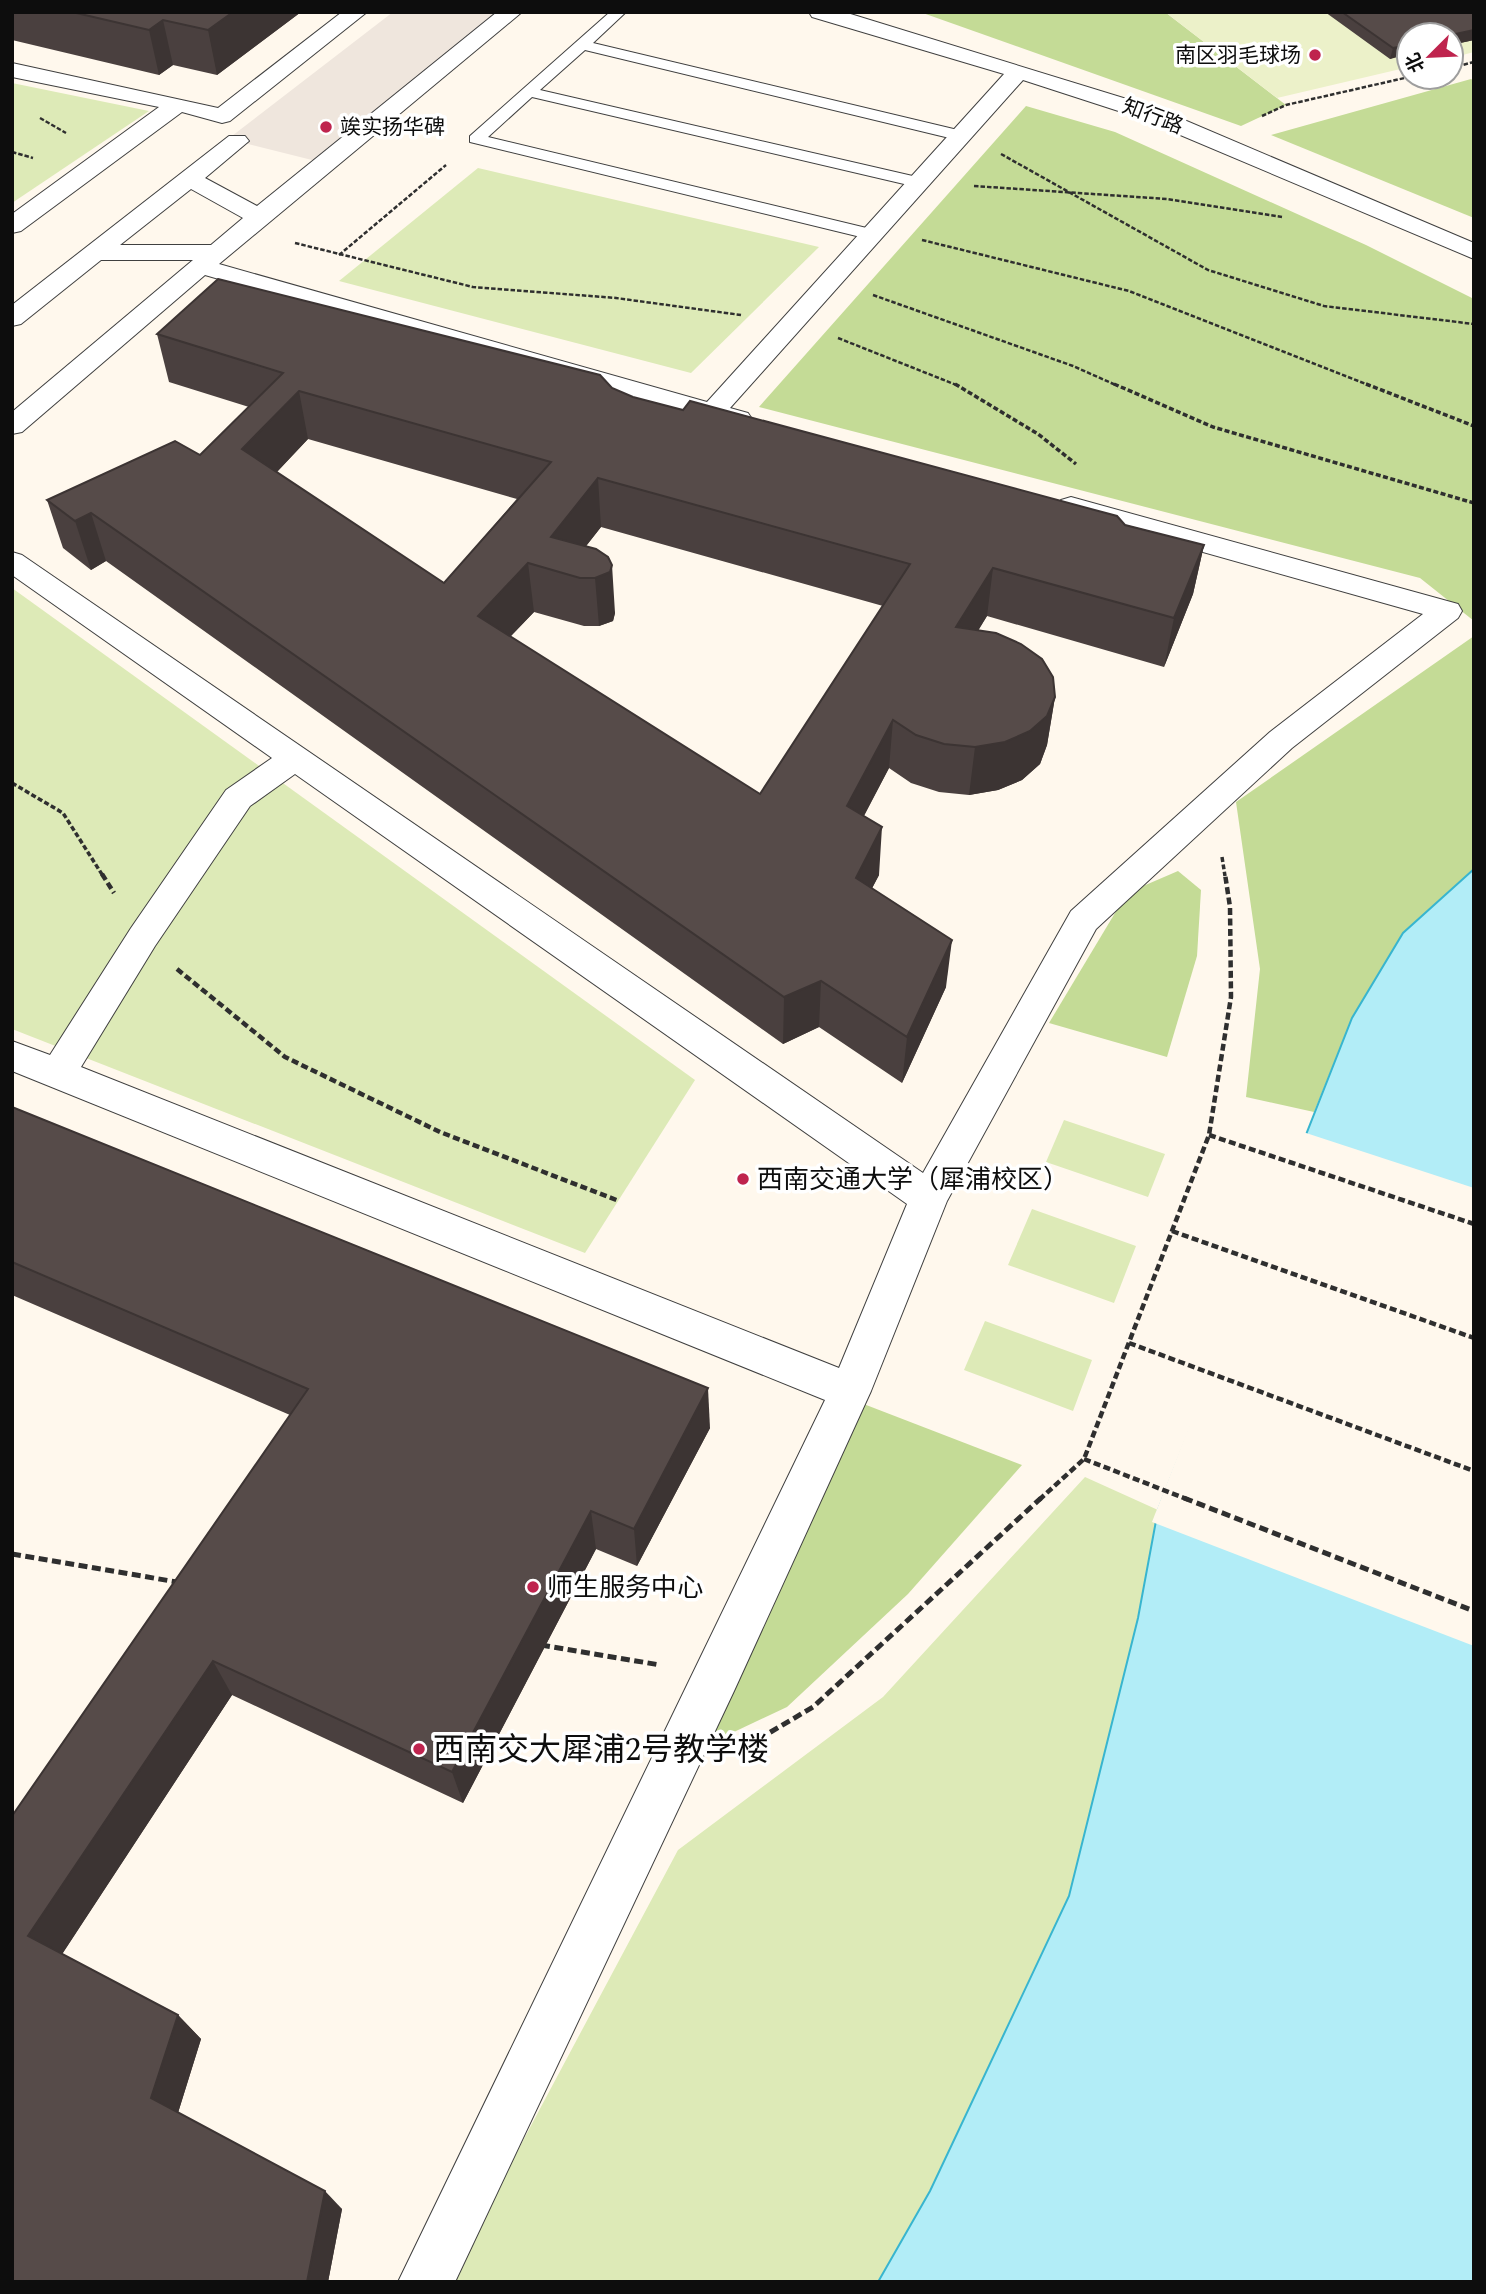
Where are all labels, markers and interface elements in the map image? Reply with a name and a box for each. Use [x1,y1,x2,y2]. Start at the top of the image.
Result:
north arrow [1395,21,1465,91]
place label: 南区羽毛球场 [1175,40,1301,72]
marker: 南区羽毛球场 [1307,47,1323,63]
text: 北 [1399,48,1433,77]
street label: 知行路 [1117,91,1188,143]
place label: 竢实扬华碑 [340,112,445,144]
marker: 竢实扬华碑 [318,119,334,135]
place label: 西南交通大学（犀浦校区） [757,1160,1069,1200]
marker: 西南交通大学（犀浦校区） [735,1171,751,1187]
place label: 师生服务中心 [547,1568,703,1608]
marker: 师生服务中心 [525,1579,541,1595]
place label: 西南交大犀浦2号教学楼 [433,1726,769,1775]
marker: 西南交大犀浦2号教学楼 [411,1741,427,1757]

